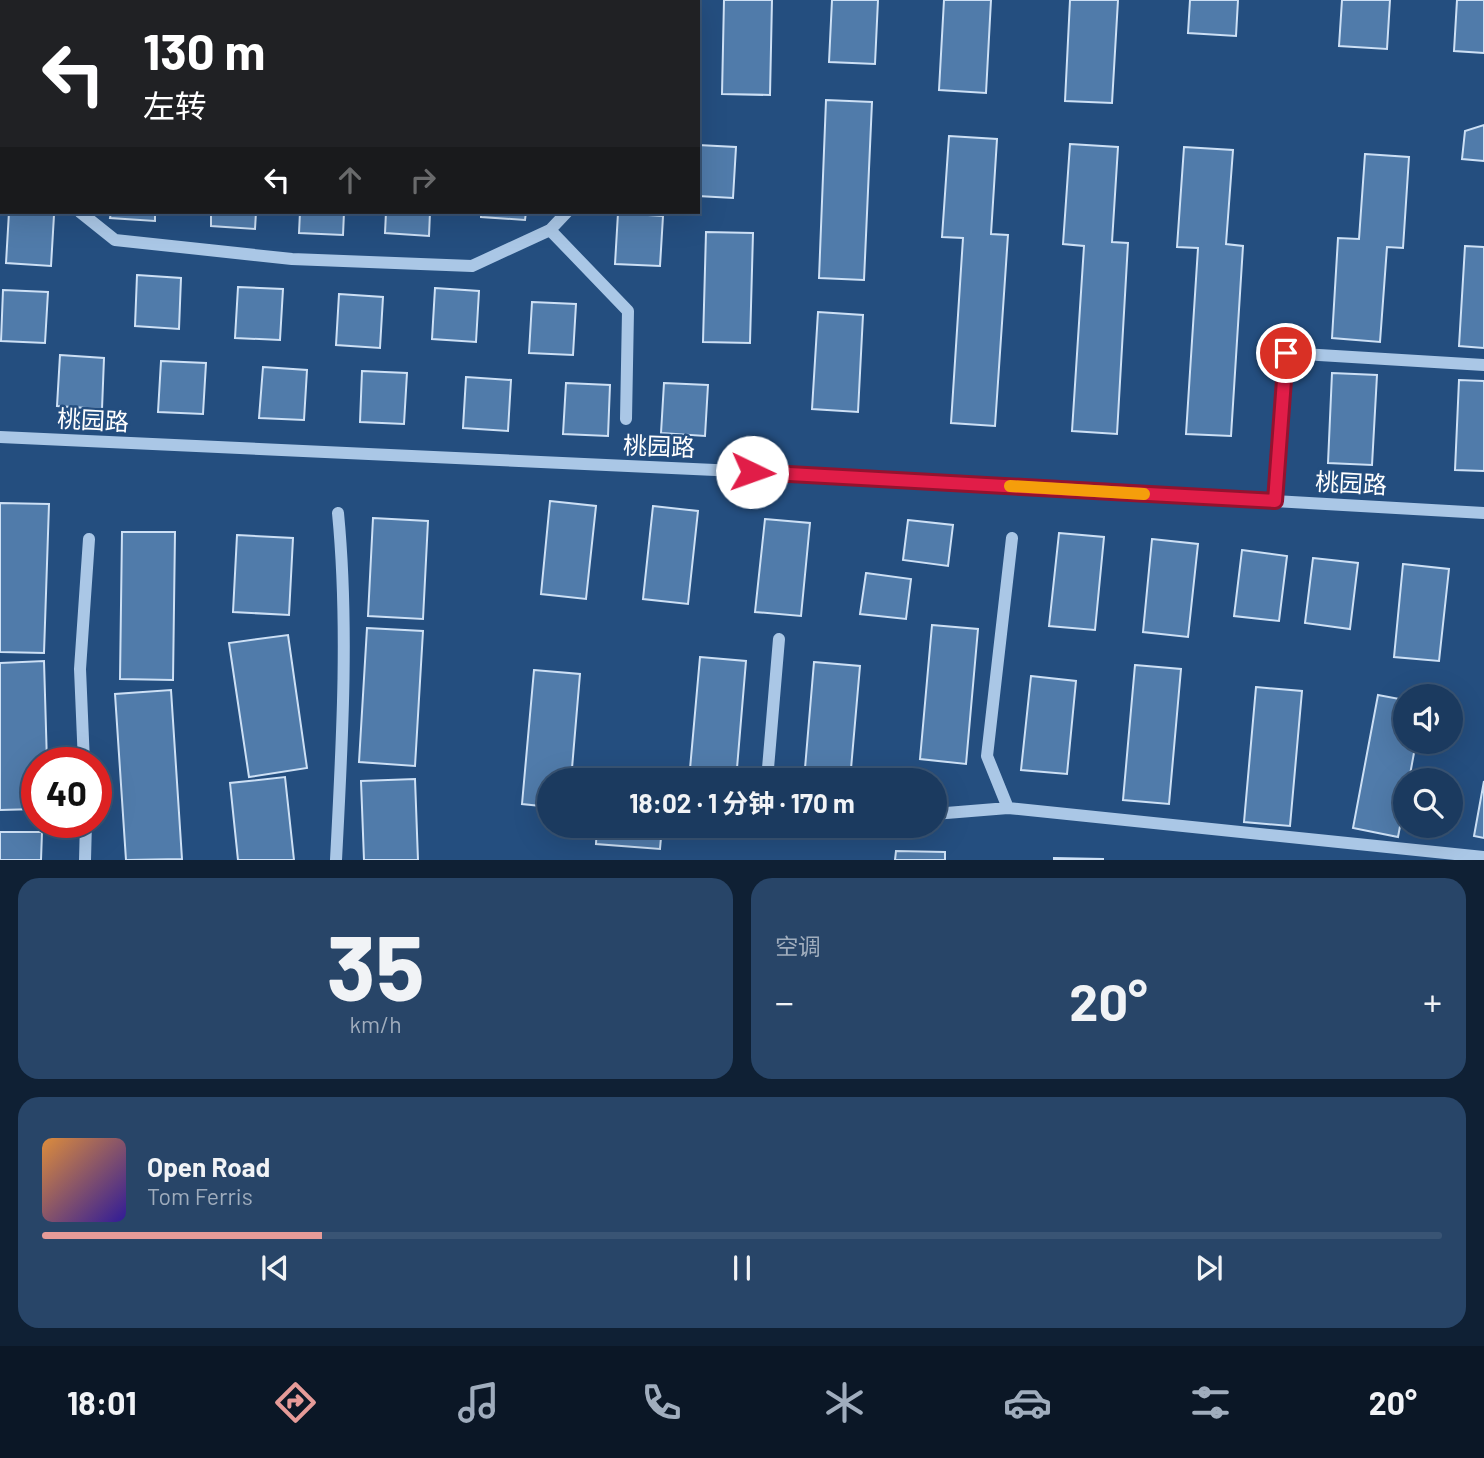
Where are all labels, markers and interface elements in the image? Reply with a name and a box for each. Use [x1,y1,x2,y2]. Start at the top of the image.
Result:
text: 130 m [143,21,265,80]
icon: left [28,28,119,119]
text: 左转 [143,86,207,124]
icon: left [258,161,296,199]
icon: ahead [331,161,369,199]
icon: right [404,161,442,199]
pin [1256,323,1316,383]
icon: arrive [1267,334,1305,372]
street label: 桃园路 [56,403,130,436]
street label: 桃园路 [623,430,696,461]
position arrow [715,435,789,509]
street label: 桃园路 [1314,466,1388,499]
map controls [1393,684,1463,838]
button: sound [1393,684,1463,754]
speed limit sign: 40 [21,747,112,838]
button: search [1393,768,1463,838]
text: 18:02 · 1 分钟 · 170 m [629,787,855,818]
text: 35 [326,910,425,1019]
text: 空调 [775,932,821,960]
text: 20° [1069,969,1148,1031]
text: − [775,978,794,1024]
text: + [1423,978,1442,1024]
text: km/h [349,1010,402,1038]
text: Open Road [147,1151,270,1182]
text: Tom Ferris [147,1182,253,1210]
icon: previous [256,1249,294,1287]
icon: pause [723,1249,761,1287]
icon: next [1190,1249,1228,1287]
icon: directions [271,1378,320,1427]
icon: music [454,1378,503,1427]
icon: phone [637,1378,686,1427]
icon: climate [820,1378,869,1427]
icon: car [1003,1378,1052,1427]
icon: filters [1186,1378,1235,1427]
text: 18:01 [67,1383,137,1421]
text: 20° [1369,1383,1417,1421]

